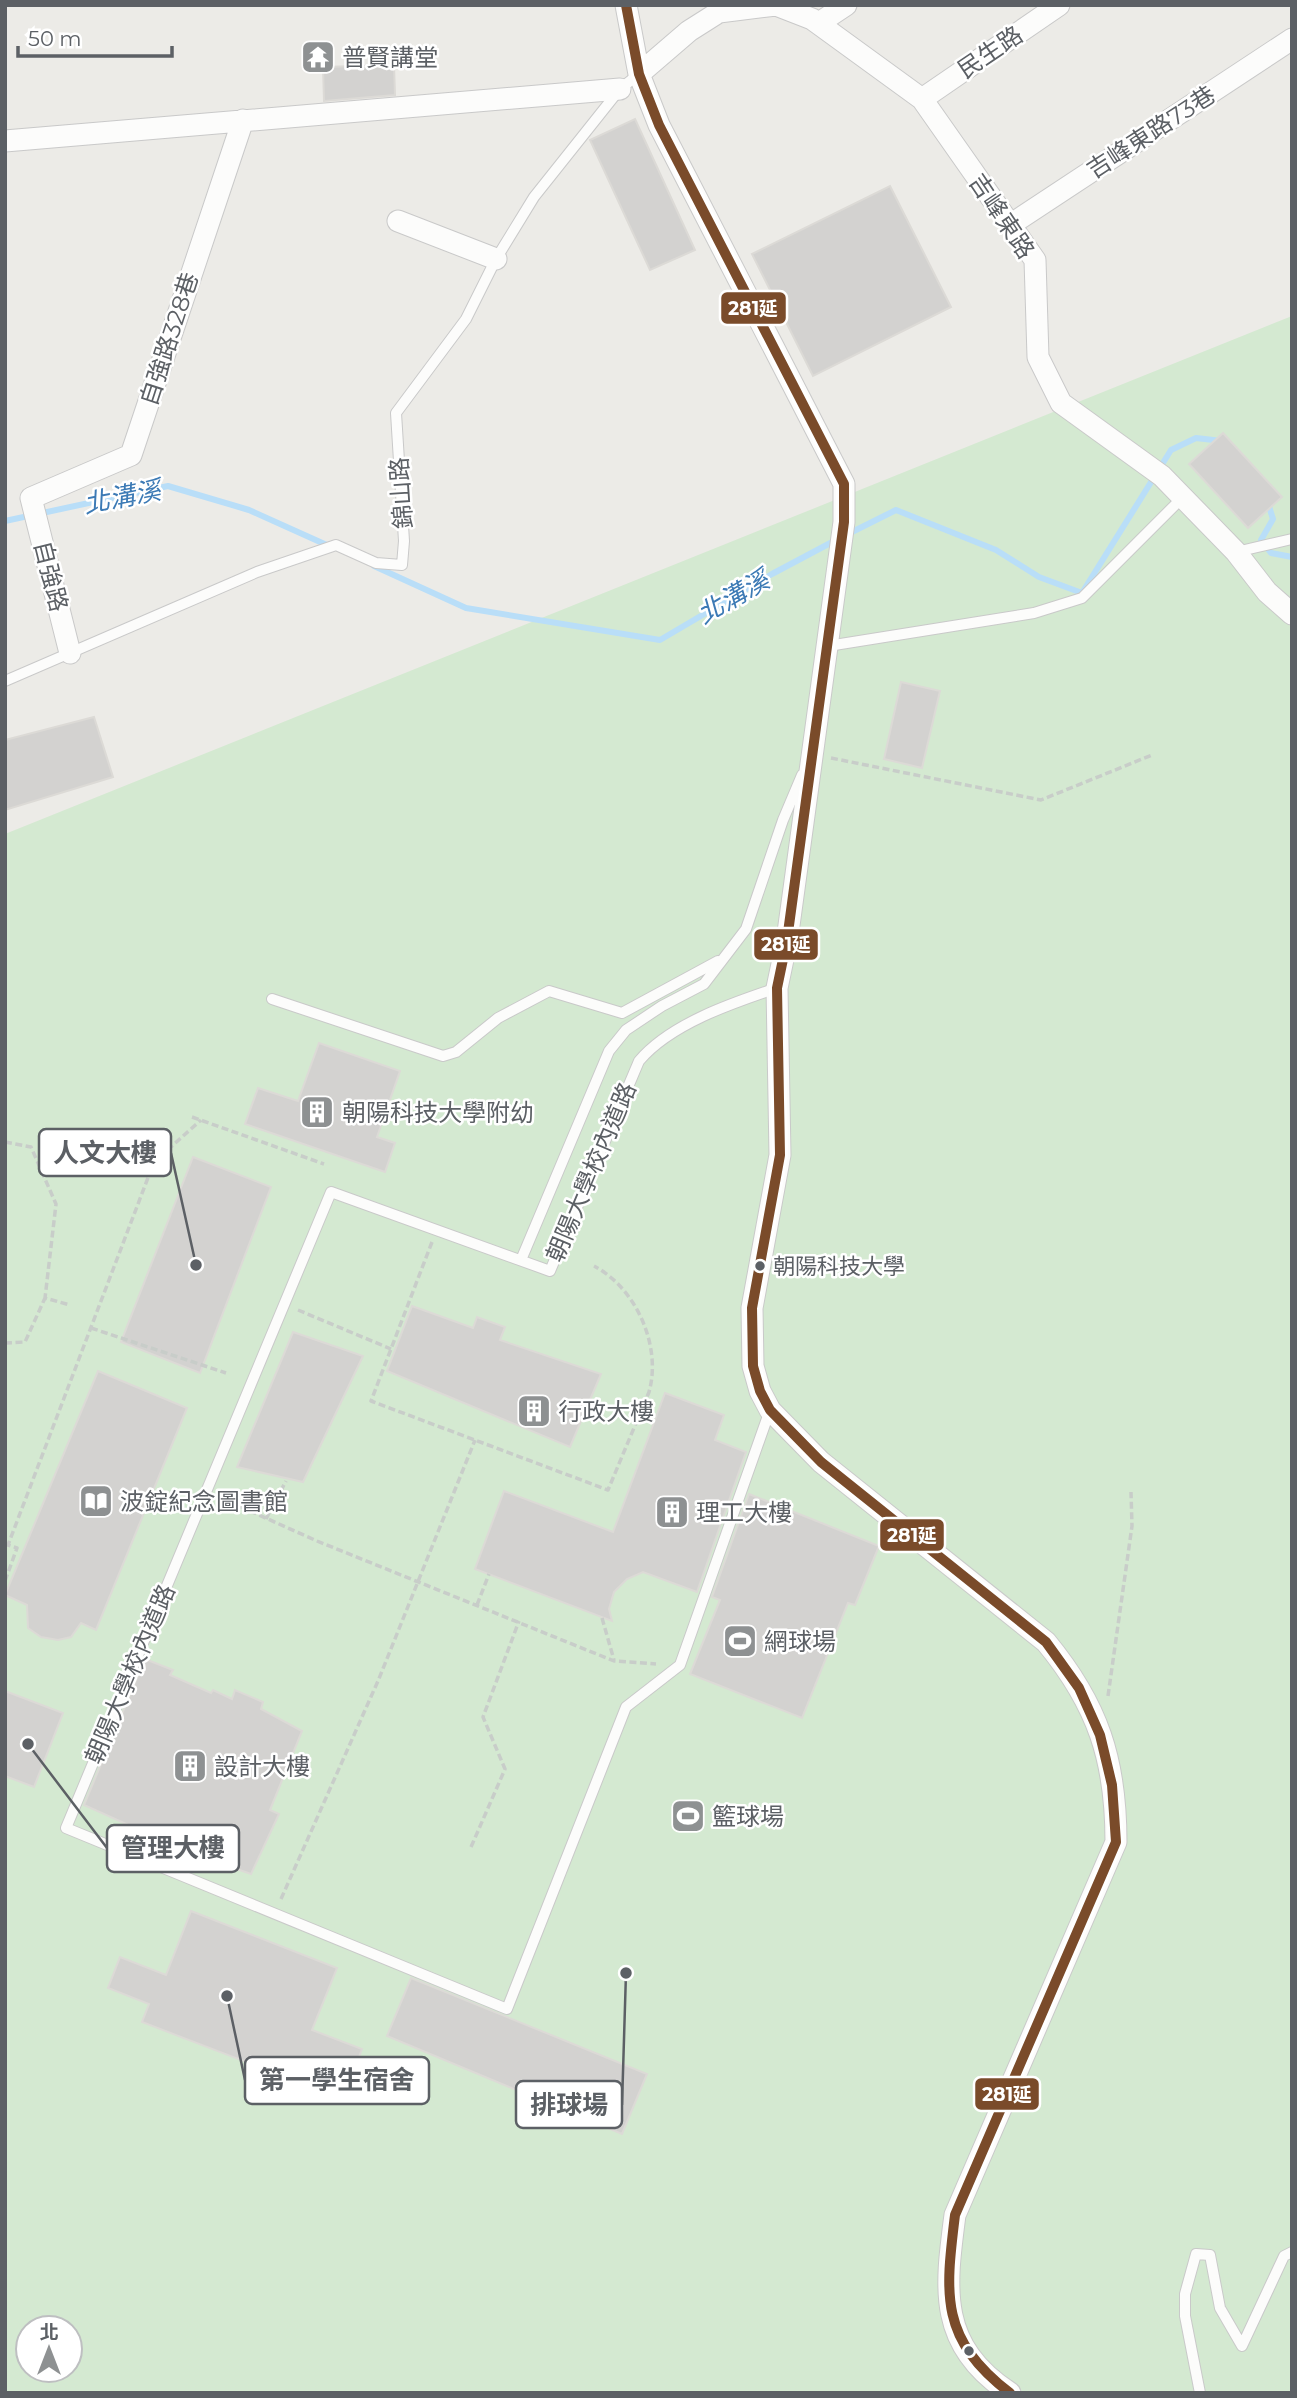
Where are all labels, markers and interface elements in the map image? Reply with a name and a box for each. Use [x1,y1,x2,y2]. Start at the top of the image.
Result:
scale bar [18,14,172,58]
street label: 民生路 [952,20,1028,84]
text: 50 m [28,26,82,51]
temple icon: 普賢講堂 [299,38,337,76]
place label: 普賢講堂 [342,43,438,72]
street label: 吉峰東路73巷 [1081,80,1221,184]
street label: 吉峰東路 [963,168,1041,264]
street label: 自強路328巷 [134,269,204,409]
line badge: 281延 [720,291,787,325]
text: 281延 [728,297,778,320]
street label: 錦山路 [384,456,418,530]
water label: 北溝溪 [81,473,167,520]
street label: 自強路 [28,538,74,614]
water label: 北溝溪 [691,562,778,630]
line badge: 281延 [753,928,819,961]
text: 281延 [761,933,811,956]
street label: 朝陽大學校內道路 [540,1078,642,1266]
building icon: 朝陽科技大學附幼 [298,1093,336,1131]
place label: 朝陽科技大學附幼 [342,1098,534,1127]
callout: 人文大樓 [39,1129,171,1176]
text: 人文大樓 [53,1137,157,1169]
place label: 朝陽科技大學 [773,1253,905,1280]
marker: 朝陽科技大學 [753,1259,767,1273]
building icon: 行政大樓 [515,1392,553,1430]
place label: 行政大樓 [558,1397,654,1426]
library icon: 波錠紀念圖書館 [77,1482,115,1520]
place label: 波錠紀念圖書館 [120,1487,288,1516]
building icon: 理工大樓 [653,1493,691,1531]
place label: 理工大樓 [696,1498,792,1527]
line badge: 281延 [879,1518,945,1552]
text: 281延 [887,1524,937,1547]
street label: 朝陽大學校內道路 [79,1580,181,1768]
sports icon: 網球場 [721,1622,759,1660]
place label: 網球場 [764,1627,836,1656]
building icon: 設計大樓 [171,1747,209,1785]
place label: 設計大樓 [214,1752,310,1781]
sports icon: 籃球場 [669,1797,707,1835]
place label: 籃球場 [712,1802,784,1831]
callout: 管理大樓 [107,1825,239,1872]
text: 管理大樓 [121,1832,225,1864]
callout: 第一學生宿舍 [245,2057,429,2104]
text: 第一學生宿舍 [259,2064,415,2096]
line badge: 281延 [974,2077,1040,2111]
callout: 排球場 [516,2081,622,2128]
text: 281延 [982,2083,1032,2106]
text: 排球場 [530,2089,608,2121]
north arrow [14,2314,84,2384]
text: 北 [39,2321,59,2344]
unlabelled marker [962,2344,976,2358]

